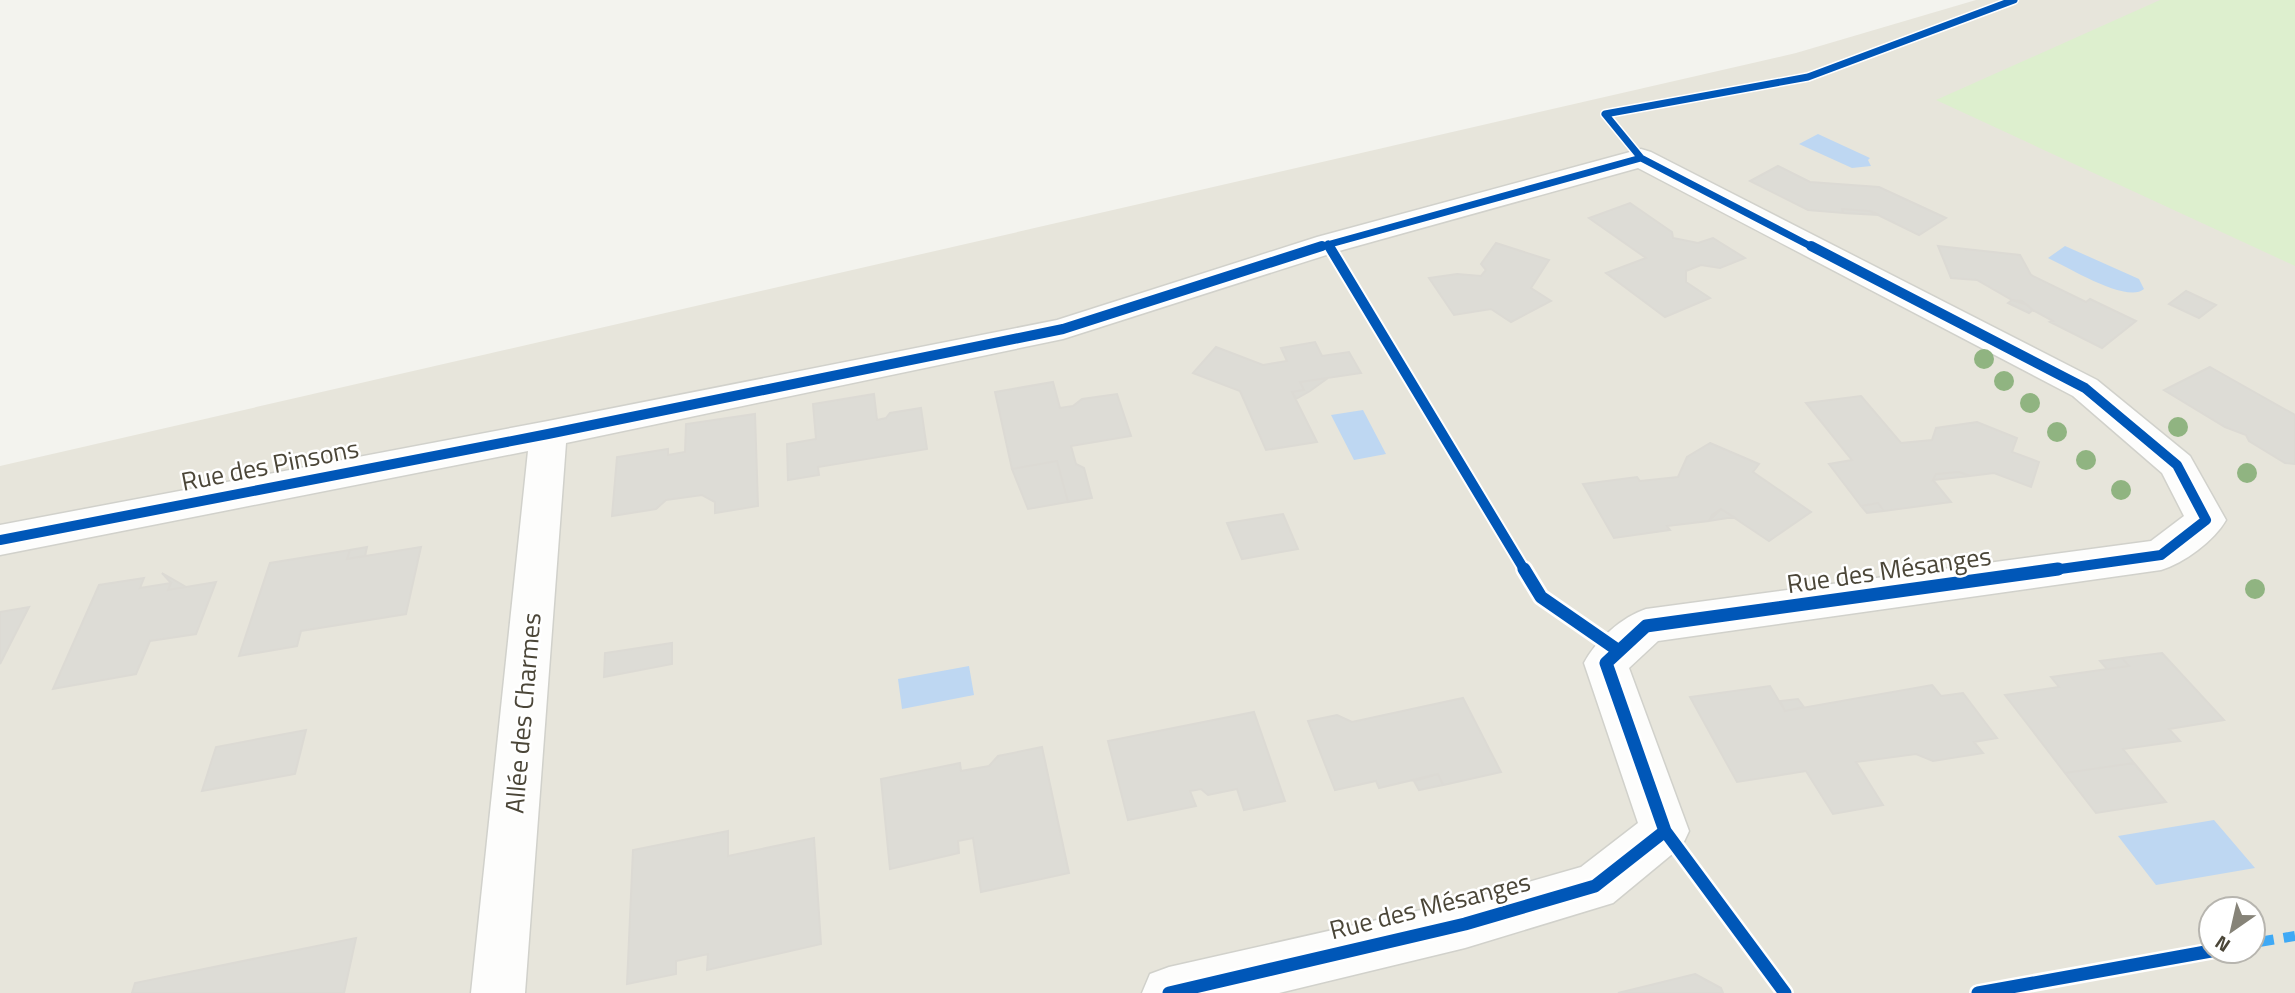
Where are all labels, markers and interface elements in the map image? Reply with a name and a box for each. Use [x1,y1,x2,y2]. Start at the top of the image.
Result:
street label: Rue des Pinsons [178,428,362,501]
street label: Rue des Mésanges [1784,536,1994,603]
street label: Allée des Charmes [494,611,551,815]
street label: Rue des Mésanges [1325,862,1534,949]
north arrow [2197,895,2267,965]
text: N [2209,929,2236,960]

